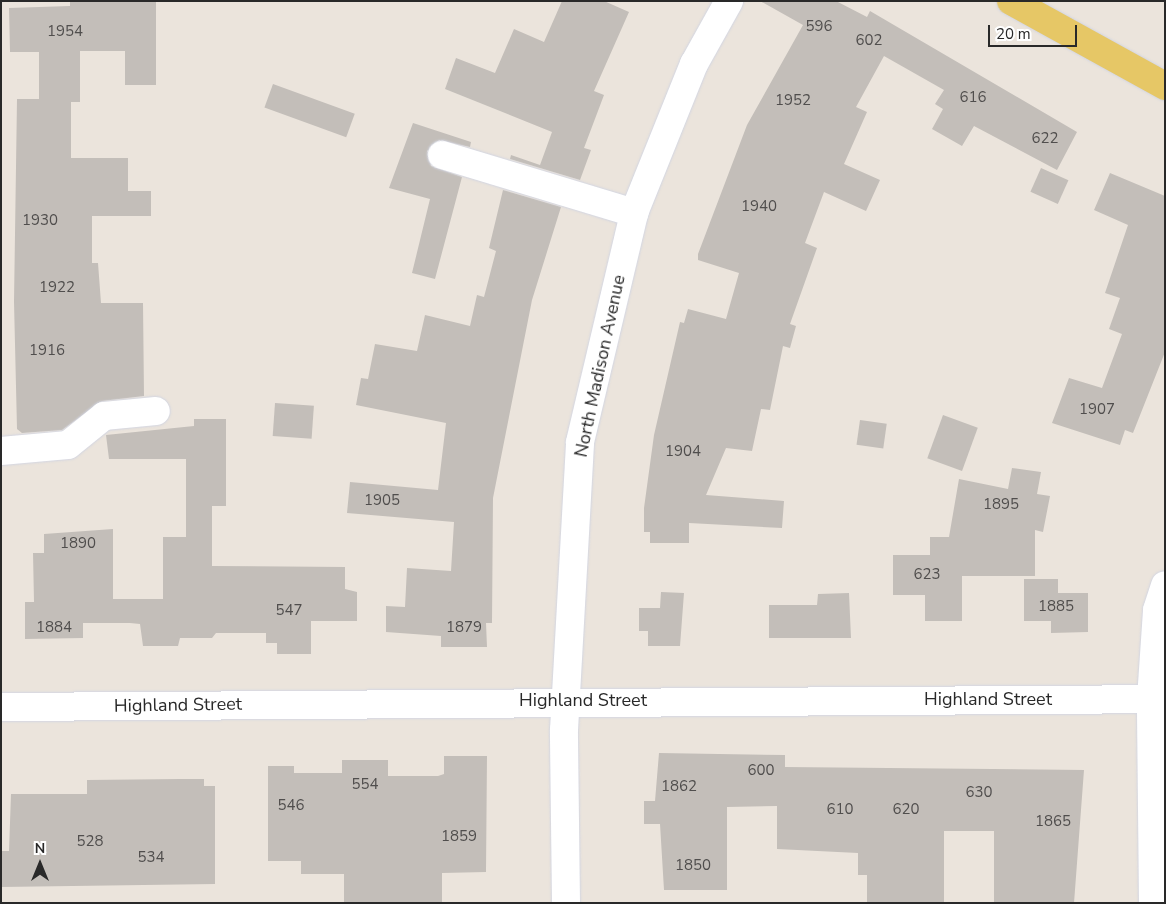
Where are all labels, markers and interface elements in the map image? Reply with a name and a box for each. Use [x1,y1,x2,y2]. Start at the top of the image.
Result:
scale bar [991,15,1080,47]
house number: 596 [806,18,832,36]
house number: 1954 [47,23,83,41]
text: 20 m [996,24,1031,44]
house number: 602 [856,32,882,50]
house number: 616 [960,89,986,107]
house number: 1952 [775,92,811,110]
house number: 622 [1032,130,1058,148]
house number: 1940 [741,198,777,216]
house number: 1930 [22,212,58,230]
street label: North Madison Avenue [570,273,630,459]
house number: 1922 [39,279,75,297]
house number: 1916 [29,342,65,360]
house number: 1907 [1079,401,1115,419]
house number: 1904 [665,443,701,461]
house number: 1905 [364,492,400,510]
house number: 1895 [983,496,1019,514]
house number: 1890 [60,535,96,553]
house number: 623 [914,566,940,584]
house number: 1885 [1038,598,1074,616]
house number: 547 [276,602,302,620]
house number: 1884 [36,619,72,637]
house number: 1879 [446,619,482,637]
street label: Highland Street [924,688,1052,710]
street label: Highland Street [519,689,647,711]
street label: Highland Street [114,693,242,717]
house number: 600 [748,762,774,780]
house number: 554 [352,776,378,794]
house number: 1862 [661,778,697,796]
house number: 630 [966,784,992,802]
house number: 546 [278,797,304,815]
house number: 610 [827,801,853,819]
house number: 620 [893,801,919,819]
house number: 1865 [1035,813,1071,831]
house number: 1859 [441,828,477,846]
house number: 528 [77,833,103,851]
north arrow [15,839,65,889]
text: N [35,839,45,858]
house number: 534 [138,849,164,867]
house number: 1850 [675,857,711,875]

